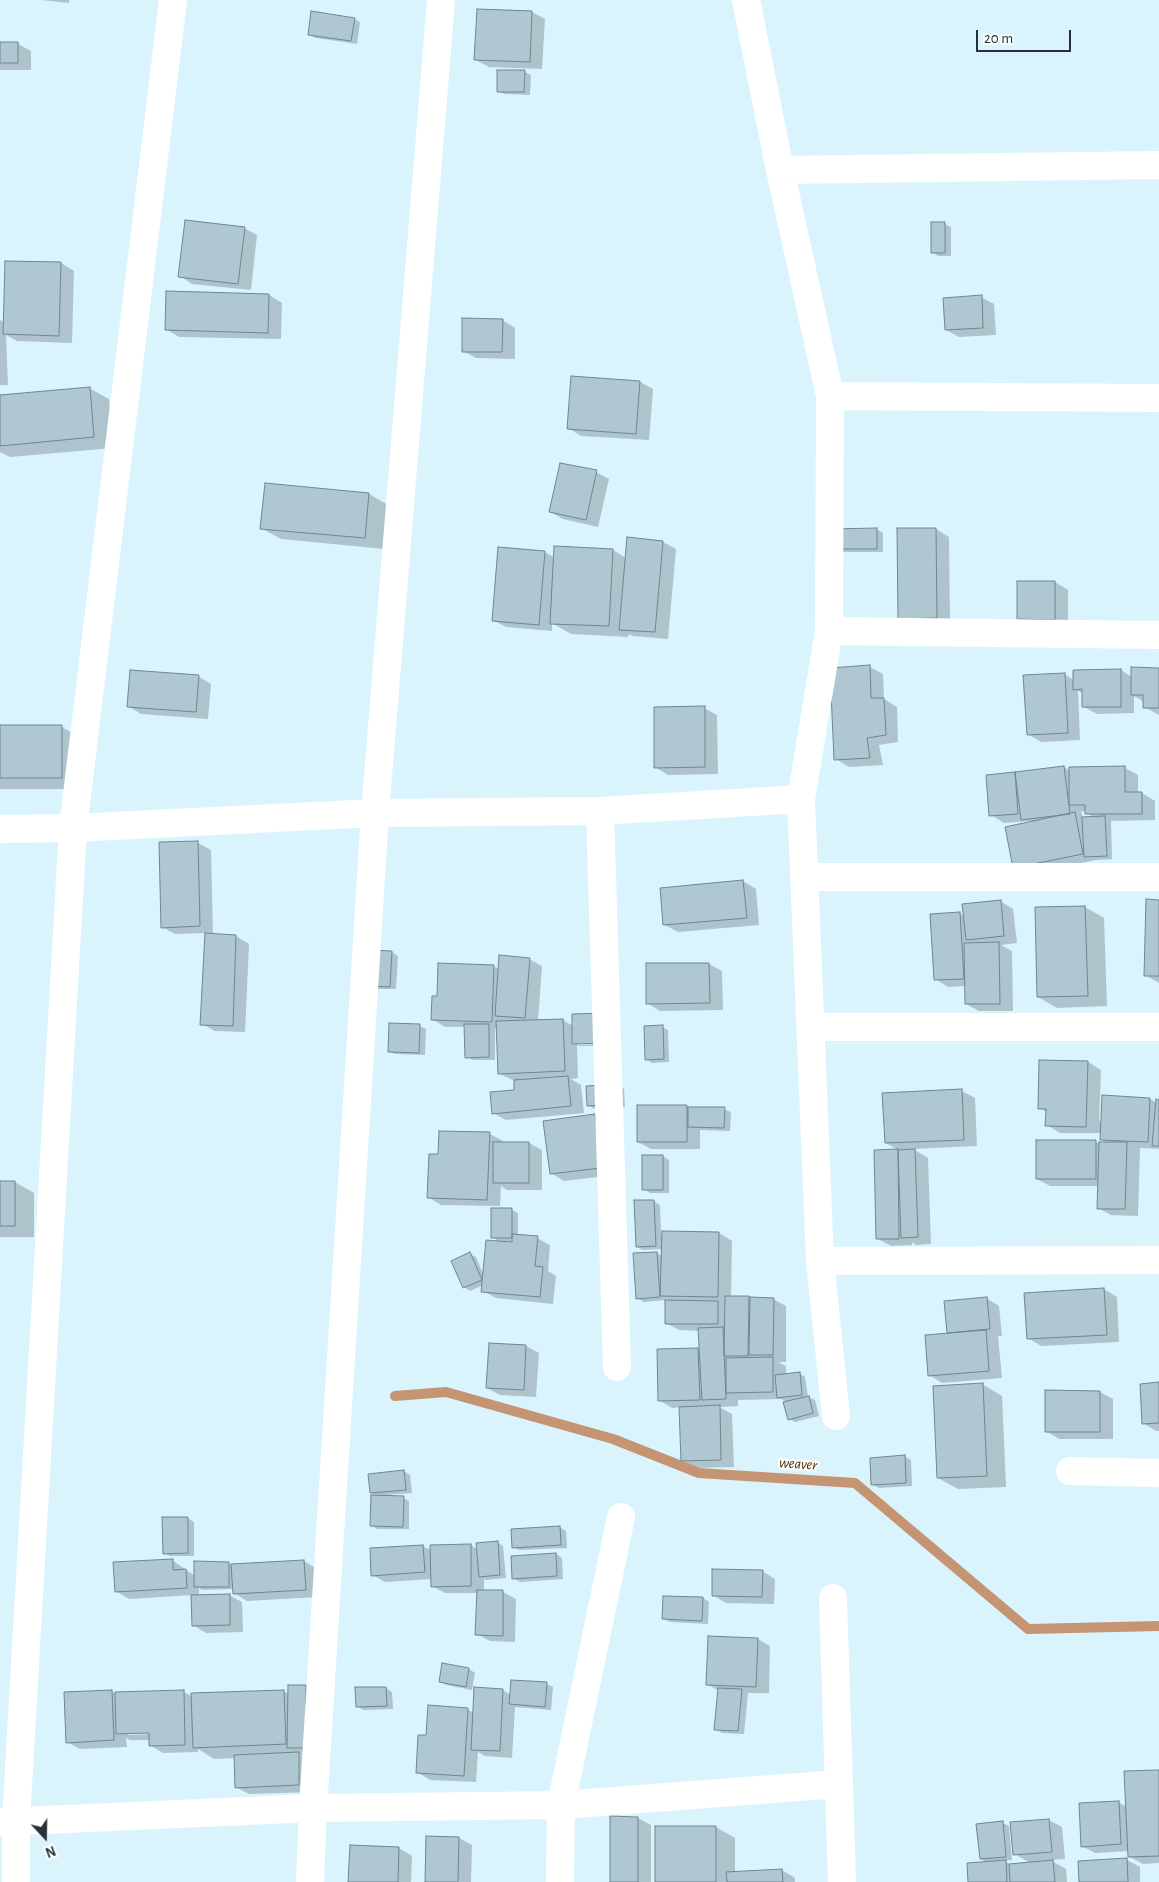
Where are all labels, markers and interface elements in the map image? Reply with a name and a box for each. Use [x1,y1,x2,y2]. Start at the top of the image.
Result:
scale bar [979,20,1074,52]
text: 20 m [984,31,1013,46]
water label: weaver [778,1454,818,1474]
north arrow [20,1812,70,1862]
text: N [43,1843,57,1859]

